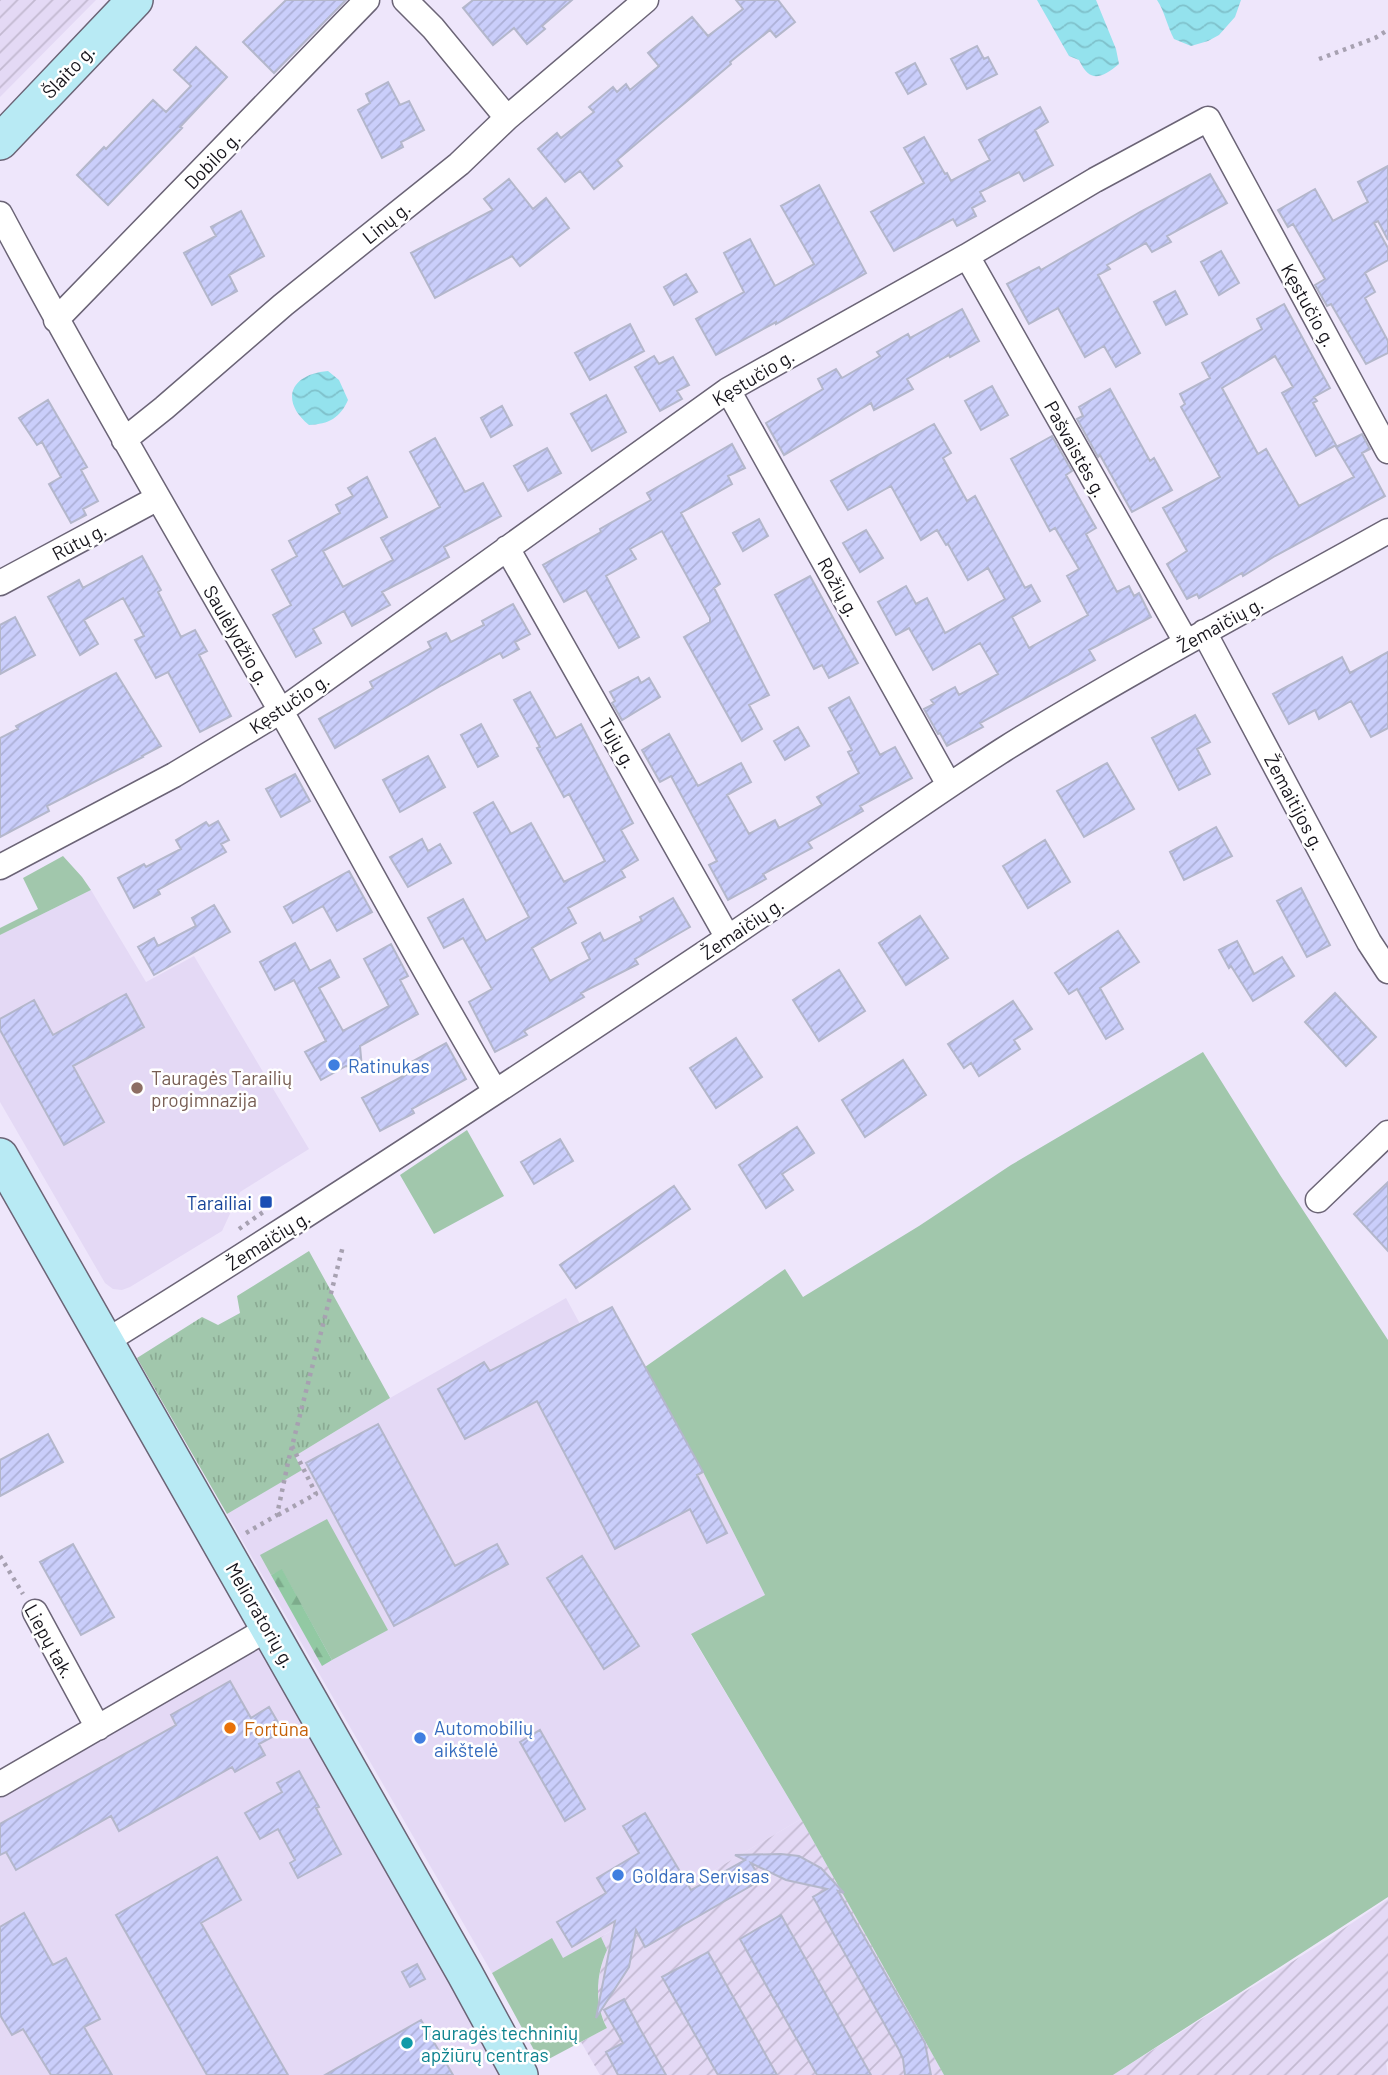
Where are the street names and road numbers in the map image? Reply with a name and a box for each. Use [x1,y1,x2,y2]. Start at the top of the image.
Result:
street label: Šlaito g. [37,39,99,103]
street label: Dobilo g. [179,126,245,194]
street label: Linų g. [357,196,415,248]
street label: Kęstučio g. [1277,259,1341,351]
street label: Kęstučio g. [708,343,798,411]
street label: Pašvaistės g. [1040,397,1112,501]
street label: Rūtų g. [48,517,110,565]
street label: Rožių g. [813,553,865,621]
street label: Saulėlydžio g. [199,581,275,689]
street label: Žemaičių g. [1173,591,1267,657]
street label: Kęstučio g. [245,668,333,738]
street label: Tujų g. [594,714,642,772]
street label: Žemaitijos g. [1260,750,1330,854]
street label: Žemaičių g. [696,892,788,964]
street label: Žemaičių g. [222,1205,314,1275]
street label: Melioratorių g. [222,1558,300,1672]
street label: Liepų tak. [20,1600,80,1682]

